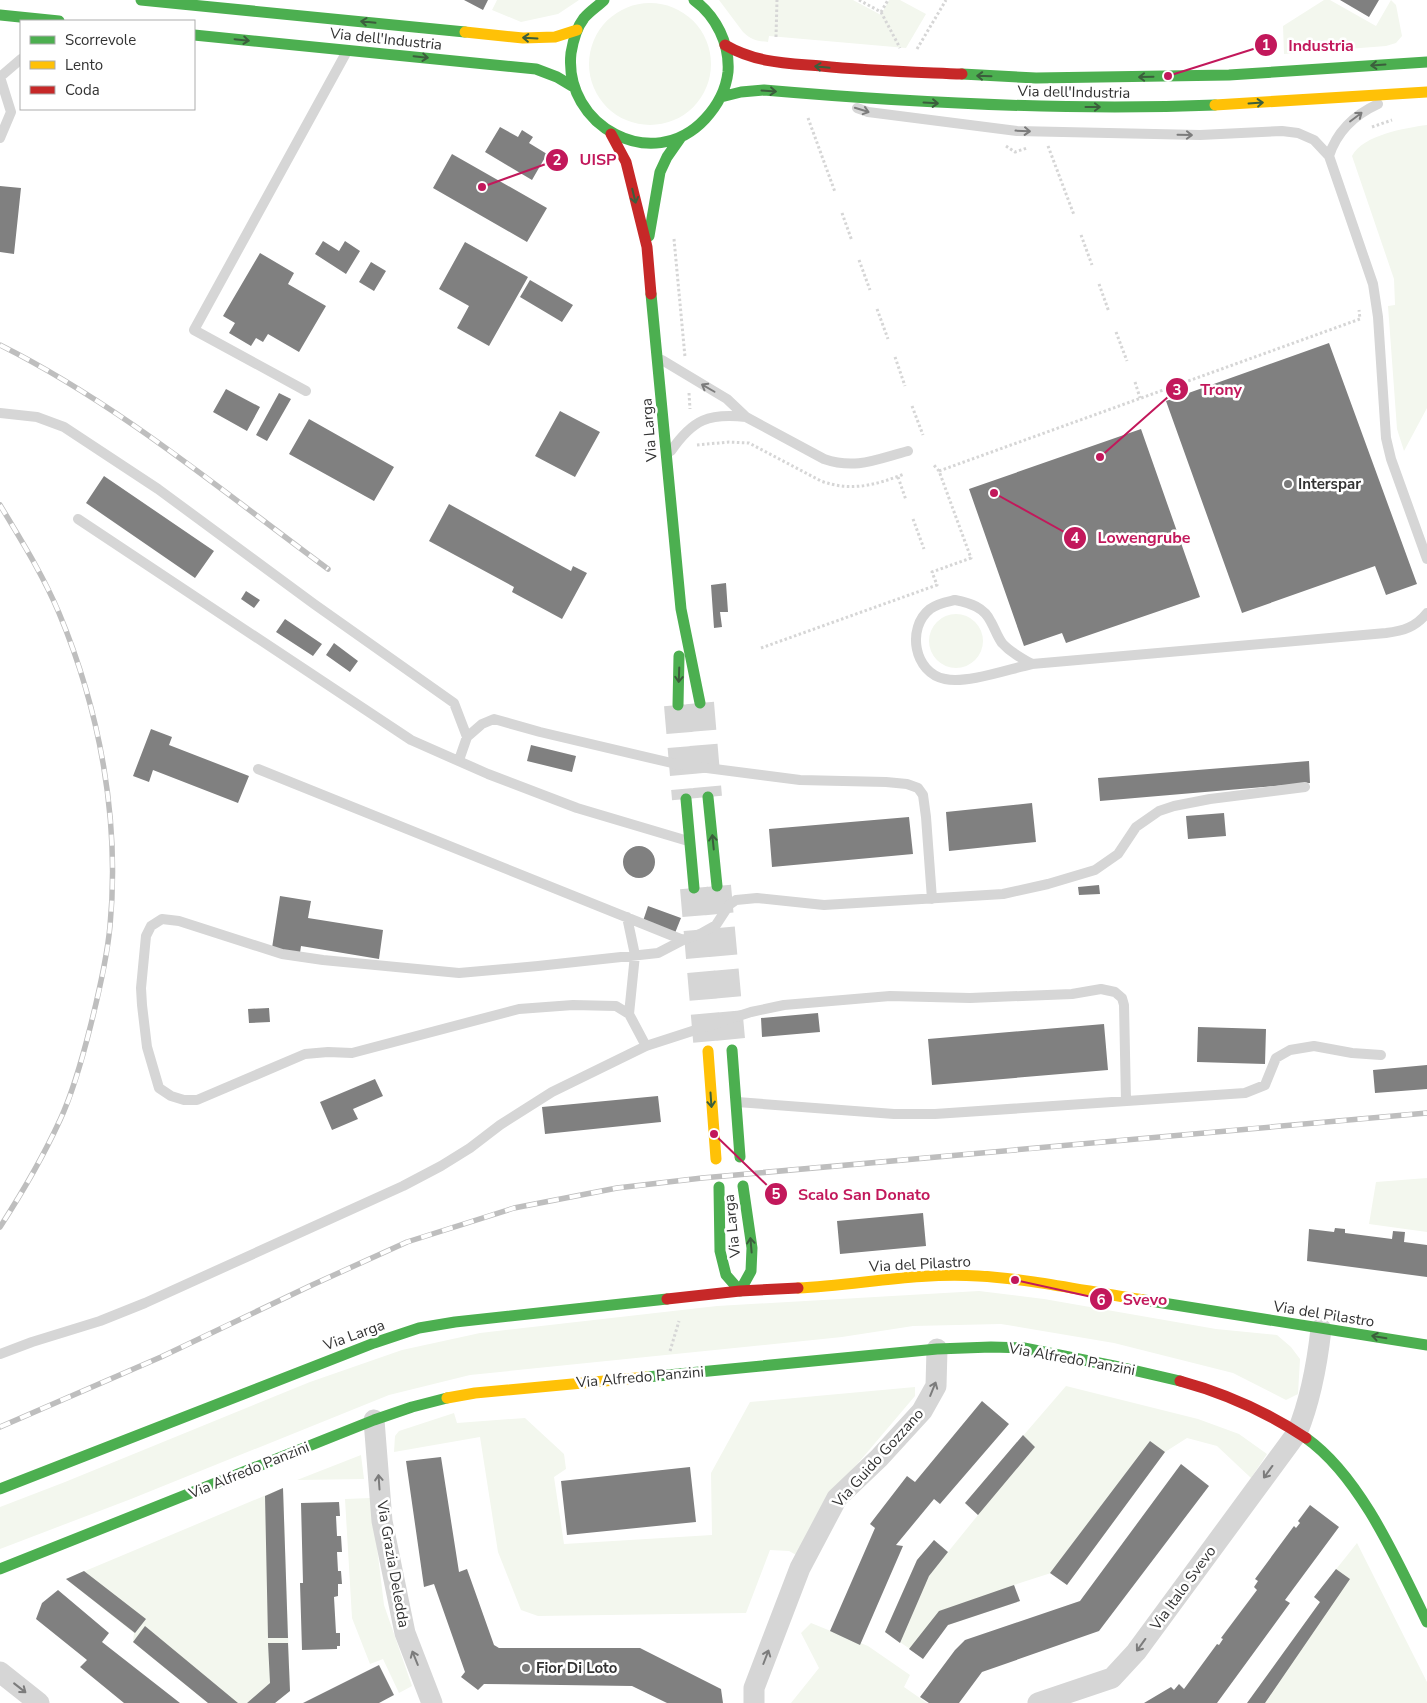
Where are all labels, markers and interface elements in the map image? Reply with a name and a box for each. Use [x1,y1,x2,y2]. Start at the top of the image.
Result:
one-way arrow [360,17,376,27]
legend [20,20,195,110]
street label: Via dell'Industria [328,23,443,55]
text: Scorrevole [65,30,136,50]
callout: Industria [1253,30,1364,61]
one-way arrow [522,33,538,42]
one-way arrow [234,35,250,44]
text: 1 [1261,35,1271,55]
text: Industria [1288,35,1354,57]
one-way arrow [413,53,429,62]
text: Lento [65,55,103,75]
one-way arrow [1371,61,1387,70]
one-way arrow [814,62,830,71]
one-way arrow [976,71,992,81]
one-way arrow [1138,72,1154,82]
text: Coda [65,80,100,100]
street label: Via dell'Industria [1016,81,1131,103]
one-way arrow [761,87,777,96]
one-way arrow [922,98,939,108]
one-way arrow [1248,98,1264,107]
one-way arrow [1085,102,1101,112]
one-way arrow [853,105,869,115]
one-way arrow [1349,112,1363,122]
one-way arrow [1014,126,1031,136]
one-way arrow [1176,130,1193,140]
callout: UISP [545,144,627,175]
text: UISP [580,149,616,171]
text: 2 [552,150,562,170]
one-way arrow [630,187,639,203]
callout: Trony [1165,374,1251,405]
text: Trony [1200,379,1242,401]
text: 3 [1172,380,1182,400]
one-way arrow [700,383,715,393]
street label: Via Larga [636,397,662,464]
place label: Interspar [1298,474,1361,494]
marker: Interspar [1282,478,1294,490]
callout: Lowengrube [1062,522,1200,553]
text: Lowengrube [1098,527,1191,549]
text: 4 [1070,528,1080,548]
one-way arrow [674,667,683,683]
one-way arrow [708,834,718,850]
one-way arrow [707,1091,716,1107]
callout: Scalo San Donato [763,1179,941,1210]
text: 5 [771,1184,781,1204]
text: Scalo San Donato [798,1184,930,1206]
street label: Via Larga [719,1193,745,1260]
one-way arrow [746,1238,756,1254]
street label: Via del Pilastro [868,1251,971,1277]
callout: Svevo [1088,1284,1177,1315]
text: Svevo [1123,1289,1167,1311]
text: 6 [1096,1290,1106,1310]
street label: Via del Pilastro [1271,1296,1376,1332]
street label: Via Larga [320,1315,387,1356]
one-way arrow [1371,1332,1387,1342]
street label: Via Alfredo Panzini [1006,1338,1137,1380]
street label: Via Alfredo Panzini [574,1361,705,1393]
one-way arrow [928,1382,938,1397]
street label: Via Guido Gozzano [827,1404,928,1513]
street label: Via Alfredo Panzini [185,1437,312,1504]
one-way arrow [1263,1465,1273,1479]
one-way arrow [374,1474,384,1490]
street label: Via Grazia Deledda [372,1498,414,1629]
street label: Via Italo Svevo [1145,1542,1220,1635]
one-way arrow [1136,1638,1146,1652]
one-way arrow [762,1649,771,1665]
one-way arrow [409,1651,419,1666]
place label: Fior Di Loto [536,1658,618,1678]
marker: Fior Di Loto [520,1662,532,1674]
one-way arrow [13,1682,26,1693]

